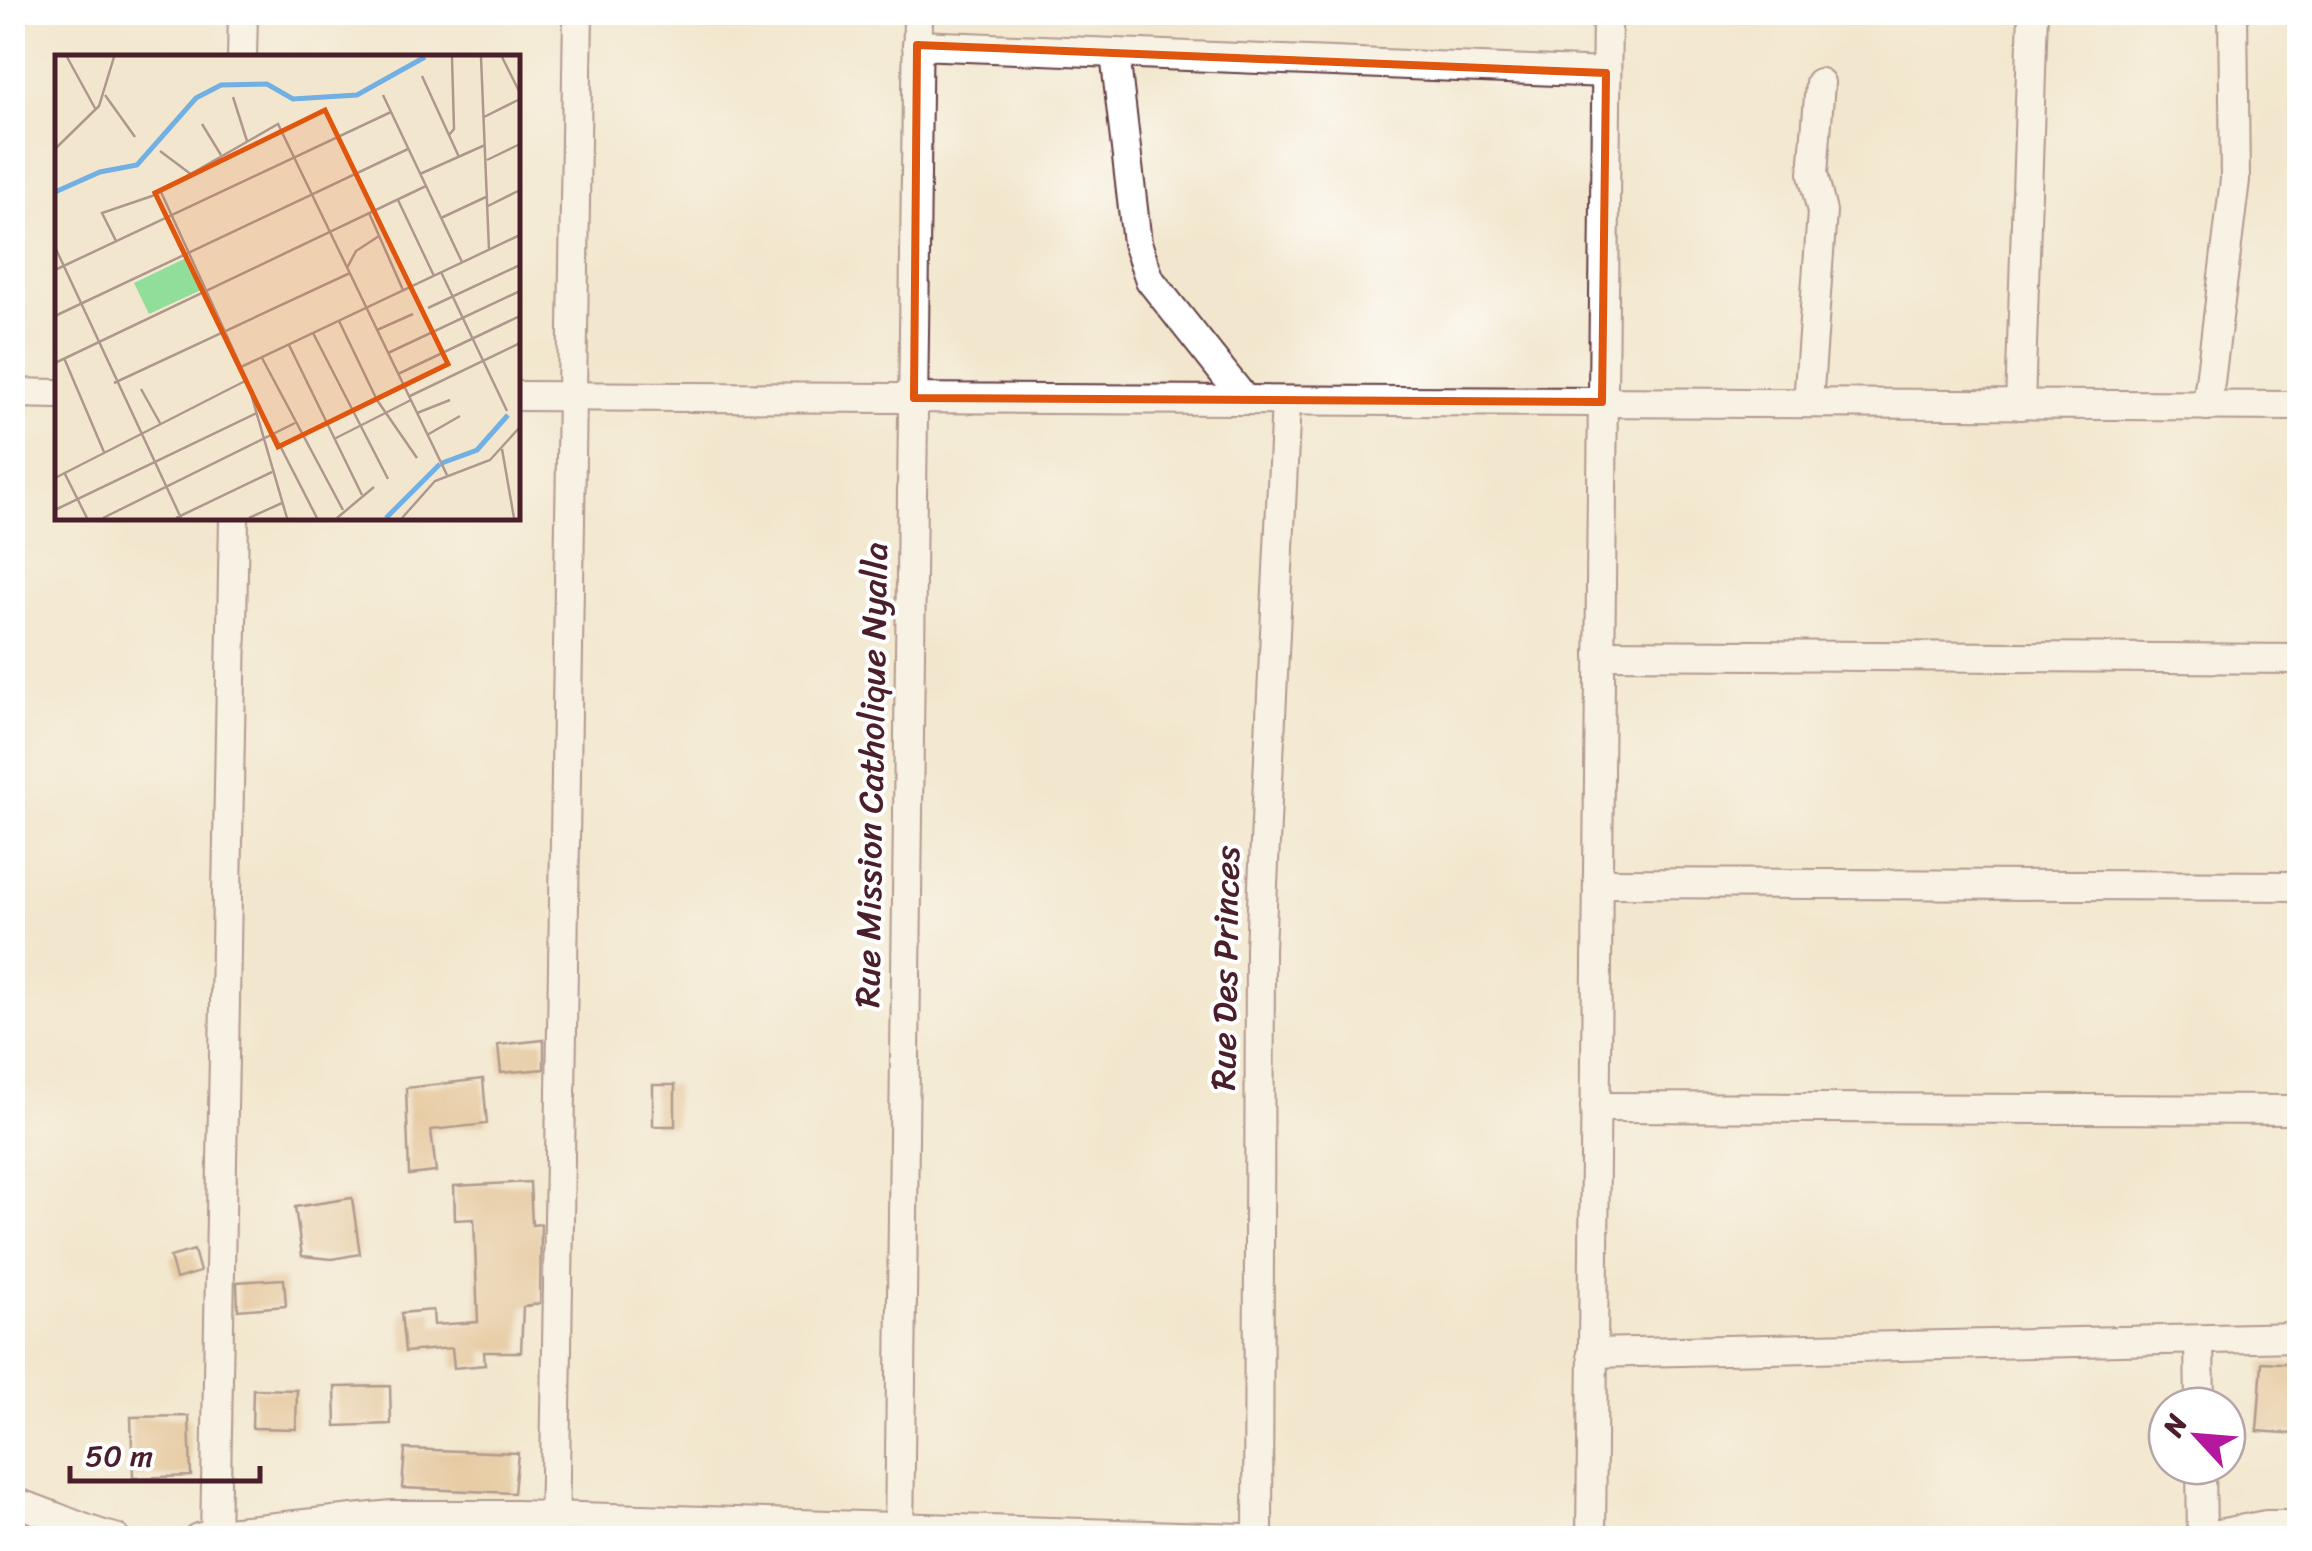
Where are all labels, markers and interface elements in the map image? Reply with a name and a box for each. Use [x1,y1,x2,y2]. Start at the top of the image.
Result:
inset map [55,55,520,520]
street label: Rue Mission Catholique Nyalla [836,541,906,1008]
street label: Rue Des Princes [1192,845,1258,1091]
north arrow [2147,1386,2247,1486]
text: N [2148,1405,2202,1446]
scale bar [70,1421,260,1483]
text: 50 m [85,1429,153,1483]

